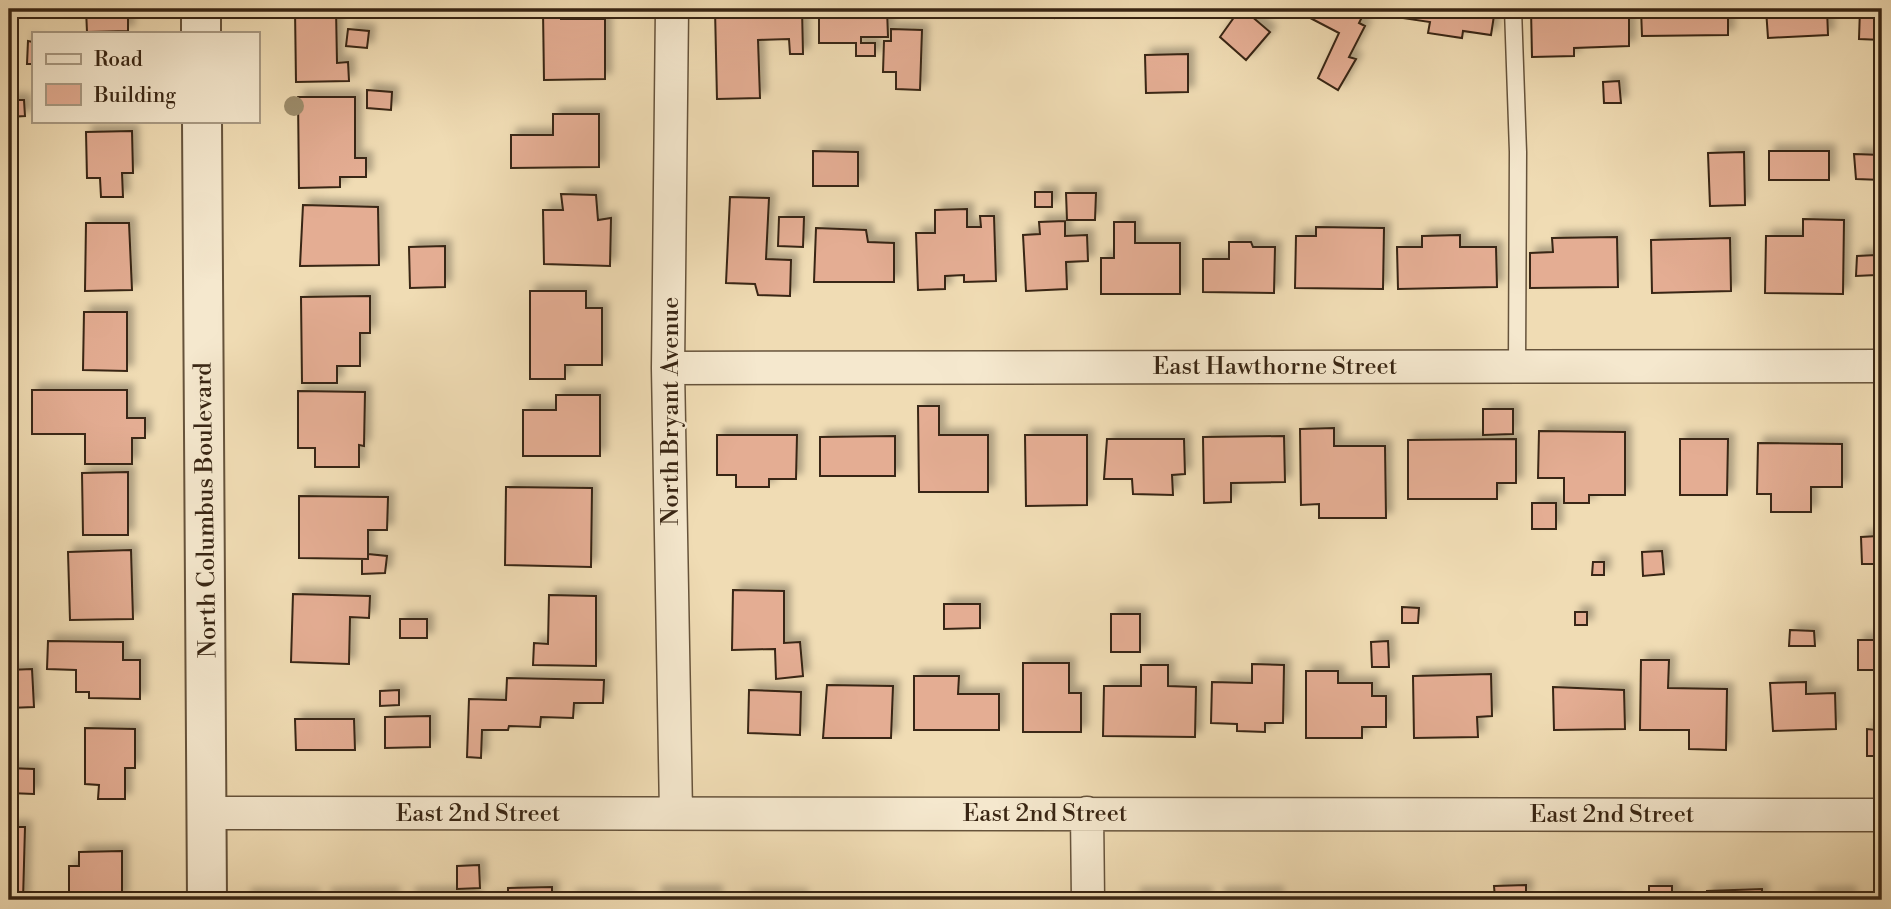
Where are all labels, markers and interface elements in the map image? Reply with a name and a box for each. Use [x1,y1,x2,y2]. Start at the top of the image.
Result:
legend [32,32,259,122]
text: Road [94,47,143,73]
text: Building [93,83,176,109]
street label: North Bryant Avenue [656,297,686,525]
street label: East Hawthorne Street [1153,352,1398,382]
street label: North Columbus Boulevard [188,362,224,658]
street label: East 2nd Street [396,799,561,829]
street label: East 2nd Street [963,799,1128,829]
street label: East 2nd Street [1530,800,1695,830]

